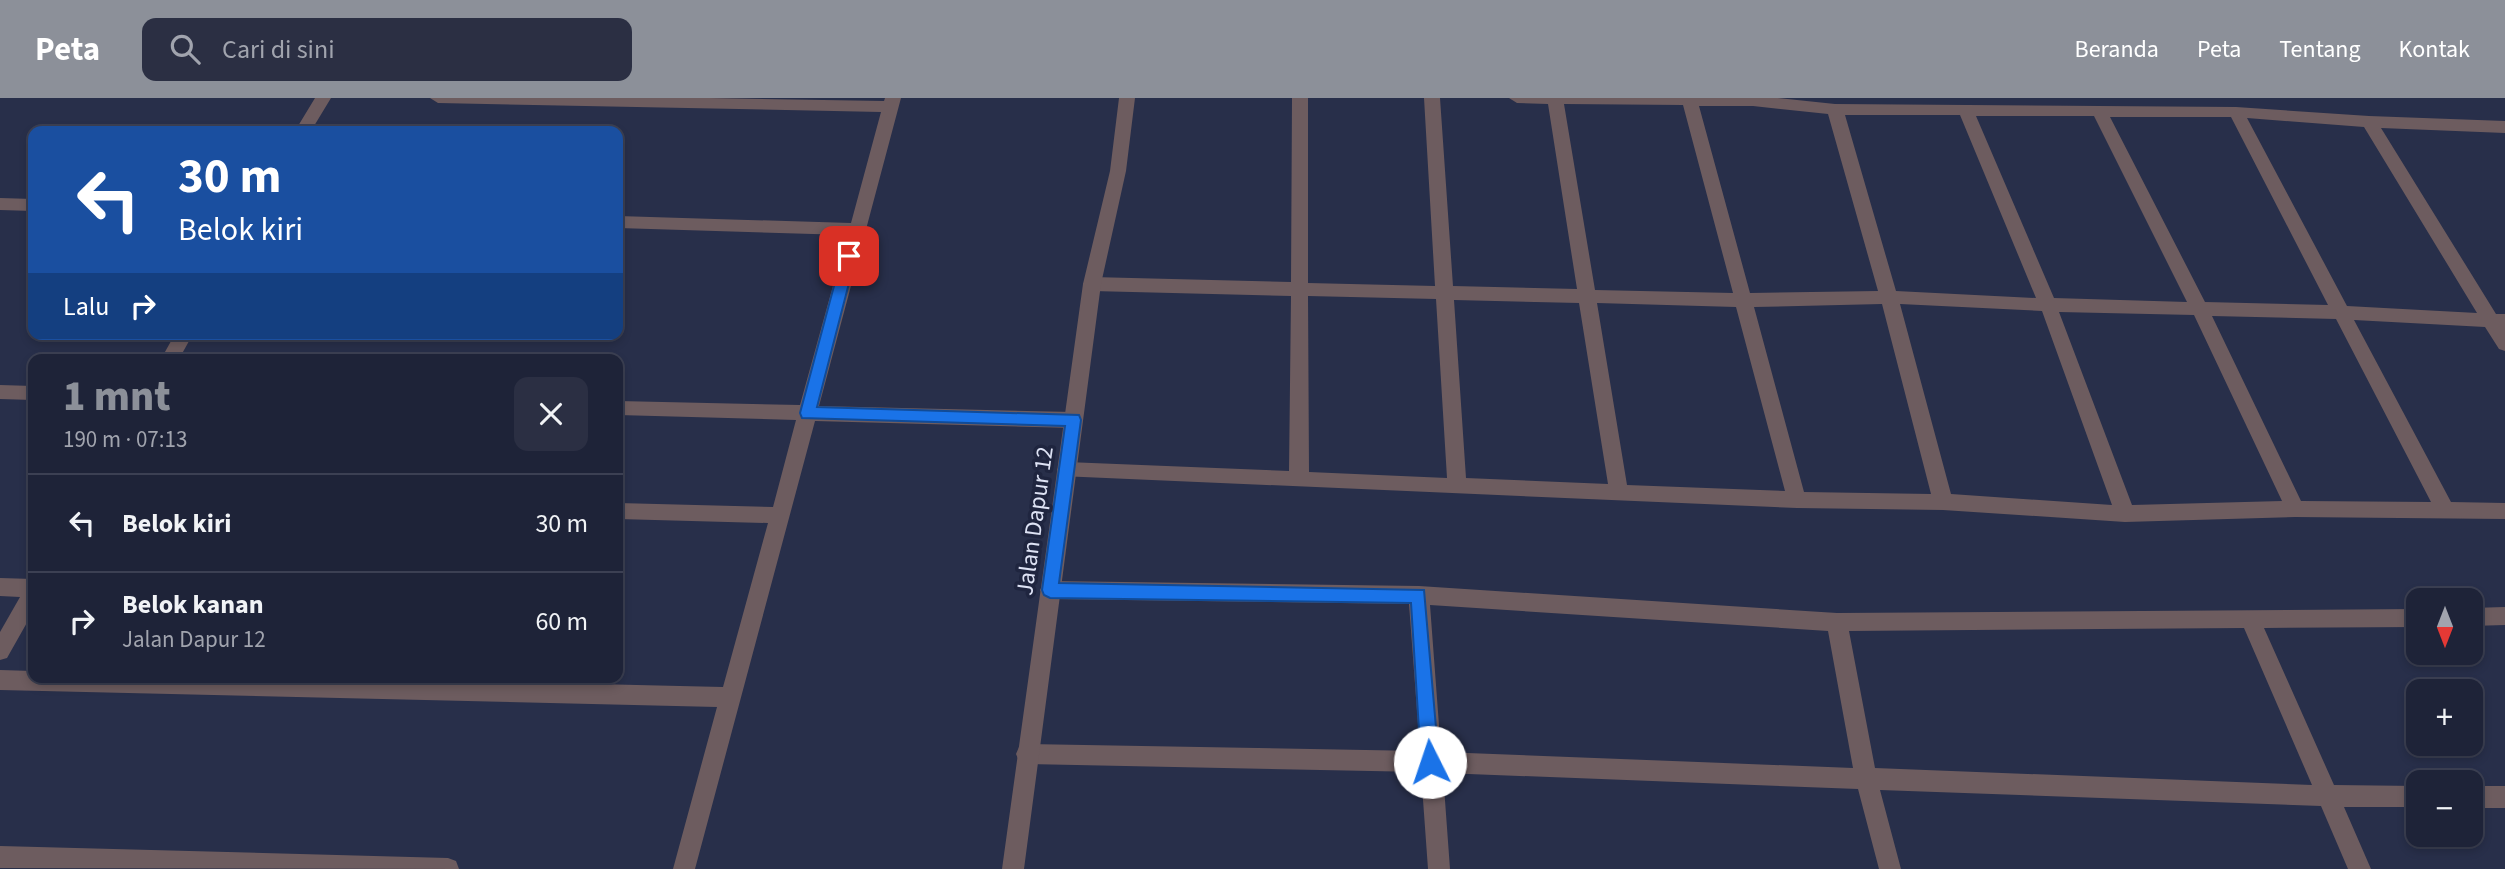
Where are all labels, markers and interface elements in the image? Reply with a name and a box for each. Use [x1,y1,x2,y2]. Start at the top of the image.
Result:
search box [142,18,632,81]
text: Peta [35,26,100,73]
icon: search [166,30,204,68]
text: Cari di sini [222,31,335,68]
text: Beranda [2075,32,2159,67]
text: Peta [2197,32,2241,67]
text: Tentang [2279,32,2361,67]
text: Kontak [2399,32,2470,67]
text: 30 m [178,142,282,212]
icon: left [63,154,154,245]
text: Belok kiri [178,207,303,253]
pin [819,226,879,286]
icon: arrive [830,237,868,275]
icon: right [124,287,162,325]
text: Lalu [63,288,110,325]
text: 1 mnt [63,367,171,427]
button: close [514,377,588,451]
text: 190 m · 07:13 [63,423,187,456]
street label: Jalan Dapur 12 [1007,444,1063,598]
icon: left [63,504,101,542]
text: Belok kiri [122,505,231,542]
text: 30 m [535,505,588,542]
text: Belok kanan [122,586,264,623]
north arrow [2406,588,2483,665]
map controls [2406,588,2483,847]
icon: right [63,602,101,640]
text: 60 m [535,603,588,640]
text: Jalan Dapur 12 [122,623,266,656]
button: + [2406,679,2483,756]
position arrow [1393,725,1467,799]
button: − [2406,770,2483,847]

